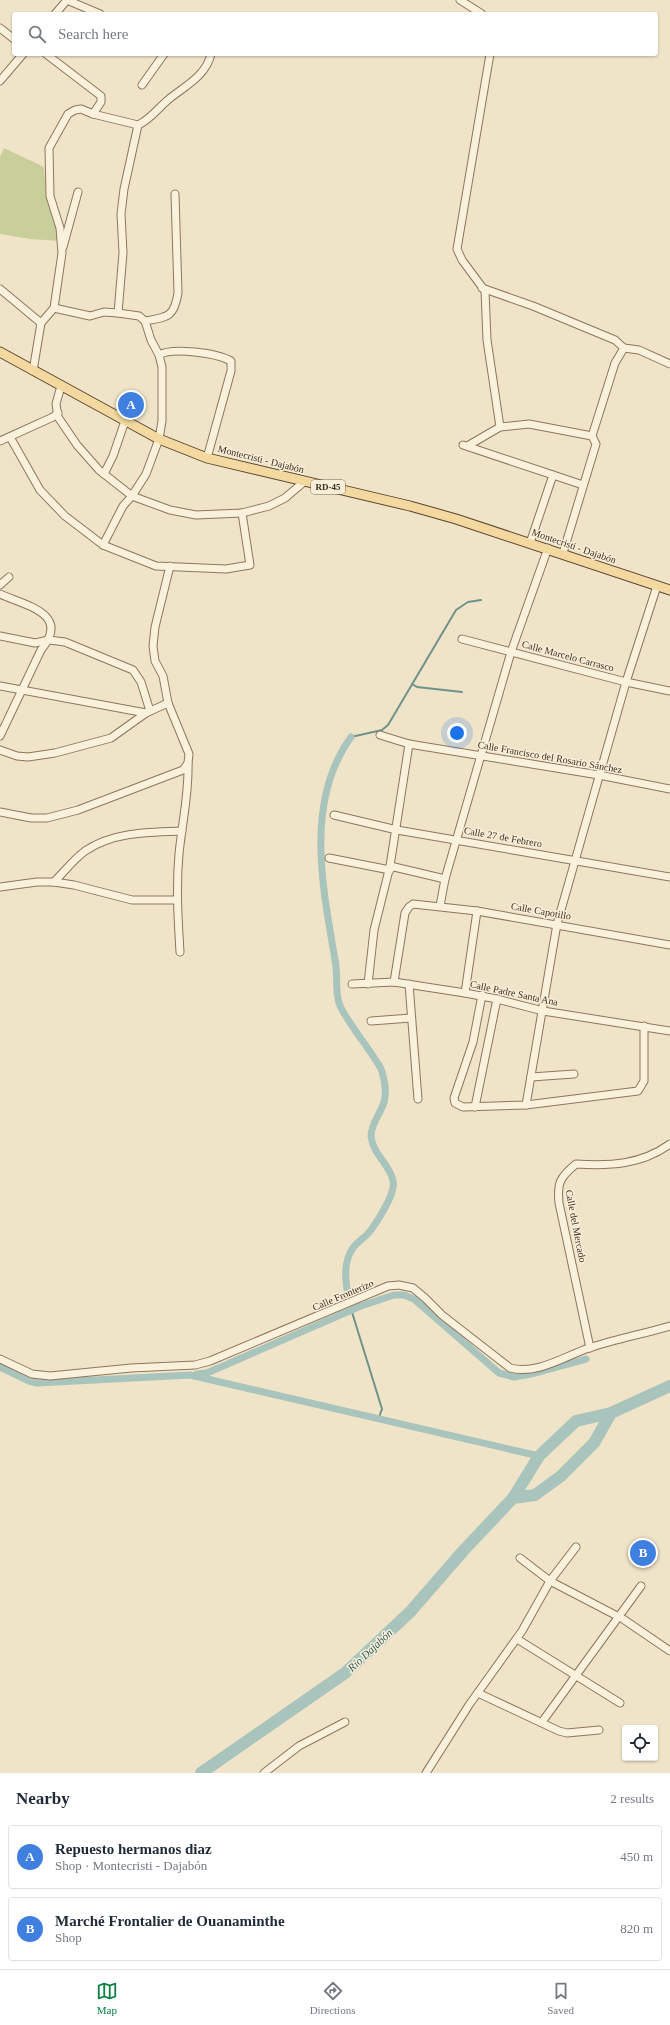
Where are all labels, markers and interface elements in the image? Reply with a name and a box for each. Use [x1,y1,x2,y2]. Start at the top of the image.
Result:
search box [12,12,658,56]
icon: search [26,23,48,45]
text: Search here [58,26,128,42]
pin: A [118,390,144,420]
street label: Montecristi - Dajabón [217,443,305,475]
road number: RD-45 [311,480,345,494]
street label: Montecristi - Dajabón [530,526,618,566]
street label: Calle Marcelo Carrasco [521,638,615,674]
your location [447,723,467,743]
street label: Calle Francisco del Rosario Sánchez [477,739,624,775]
street label: Calle 27 de Febrero [463,825,543,849]
street label: Calle Capotillo [510,900,572,922]
street label: Calle Padre Santa Ana [469,978,560,1008]
street label: Calle del Mercado [564,1189,588,1263]
street label: Calle Fronterizo [311,1277,375,1313]
pin: B [630,1538,656,1568]
water label: Río Dajabón [345,1626,395,1674]
map controls [622,1725,658,1761]
button: locate [622,1725,658,1761]
text: Nearby [16,1789,70,1808]
text: 2 results [610,1791,654,1806]
text: Repuesto hermanos diaz [55,1841,212,1857]
text: A [25,1849,35,1864]
text: 450 m [620,1849,653,1864]
text: Shop · Montecristi - Dajabón [55,1858,207,1873]
text: Marché Frontalier de Ouanaminthe [55,1913,285,1929]
text: B [26,1921,34,1936]
text: 820 m [620,1921,653,1936]
text: Shop [55,1930,82,1945]
tab: Map [96,1980,118,2016]
tab: Directions [310,1980,355,2016]
tab: Saved [547,1980,574,2016]

